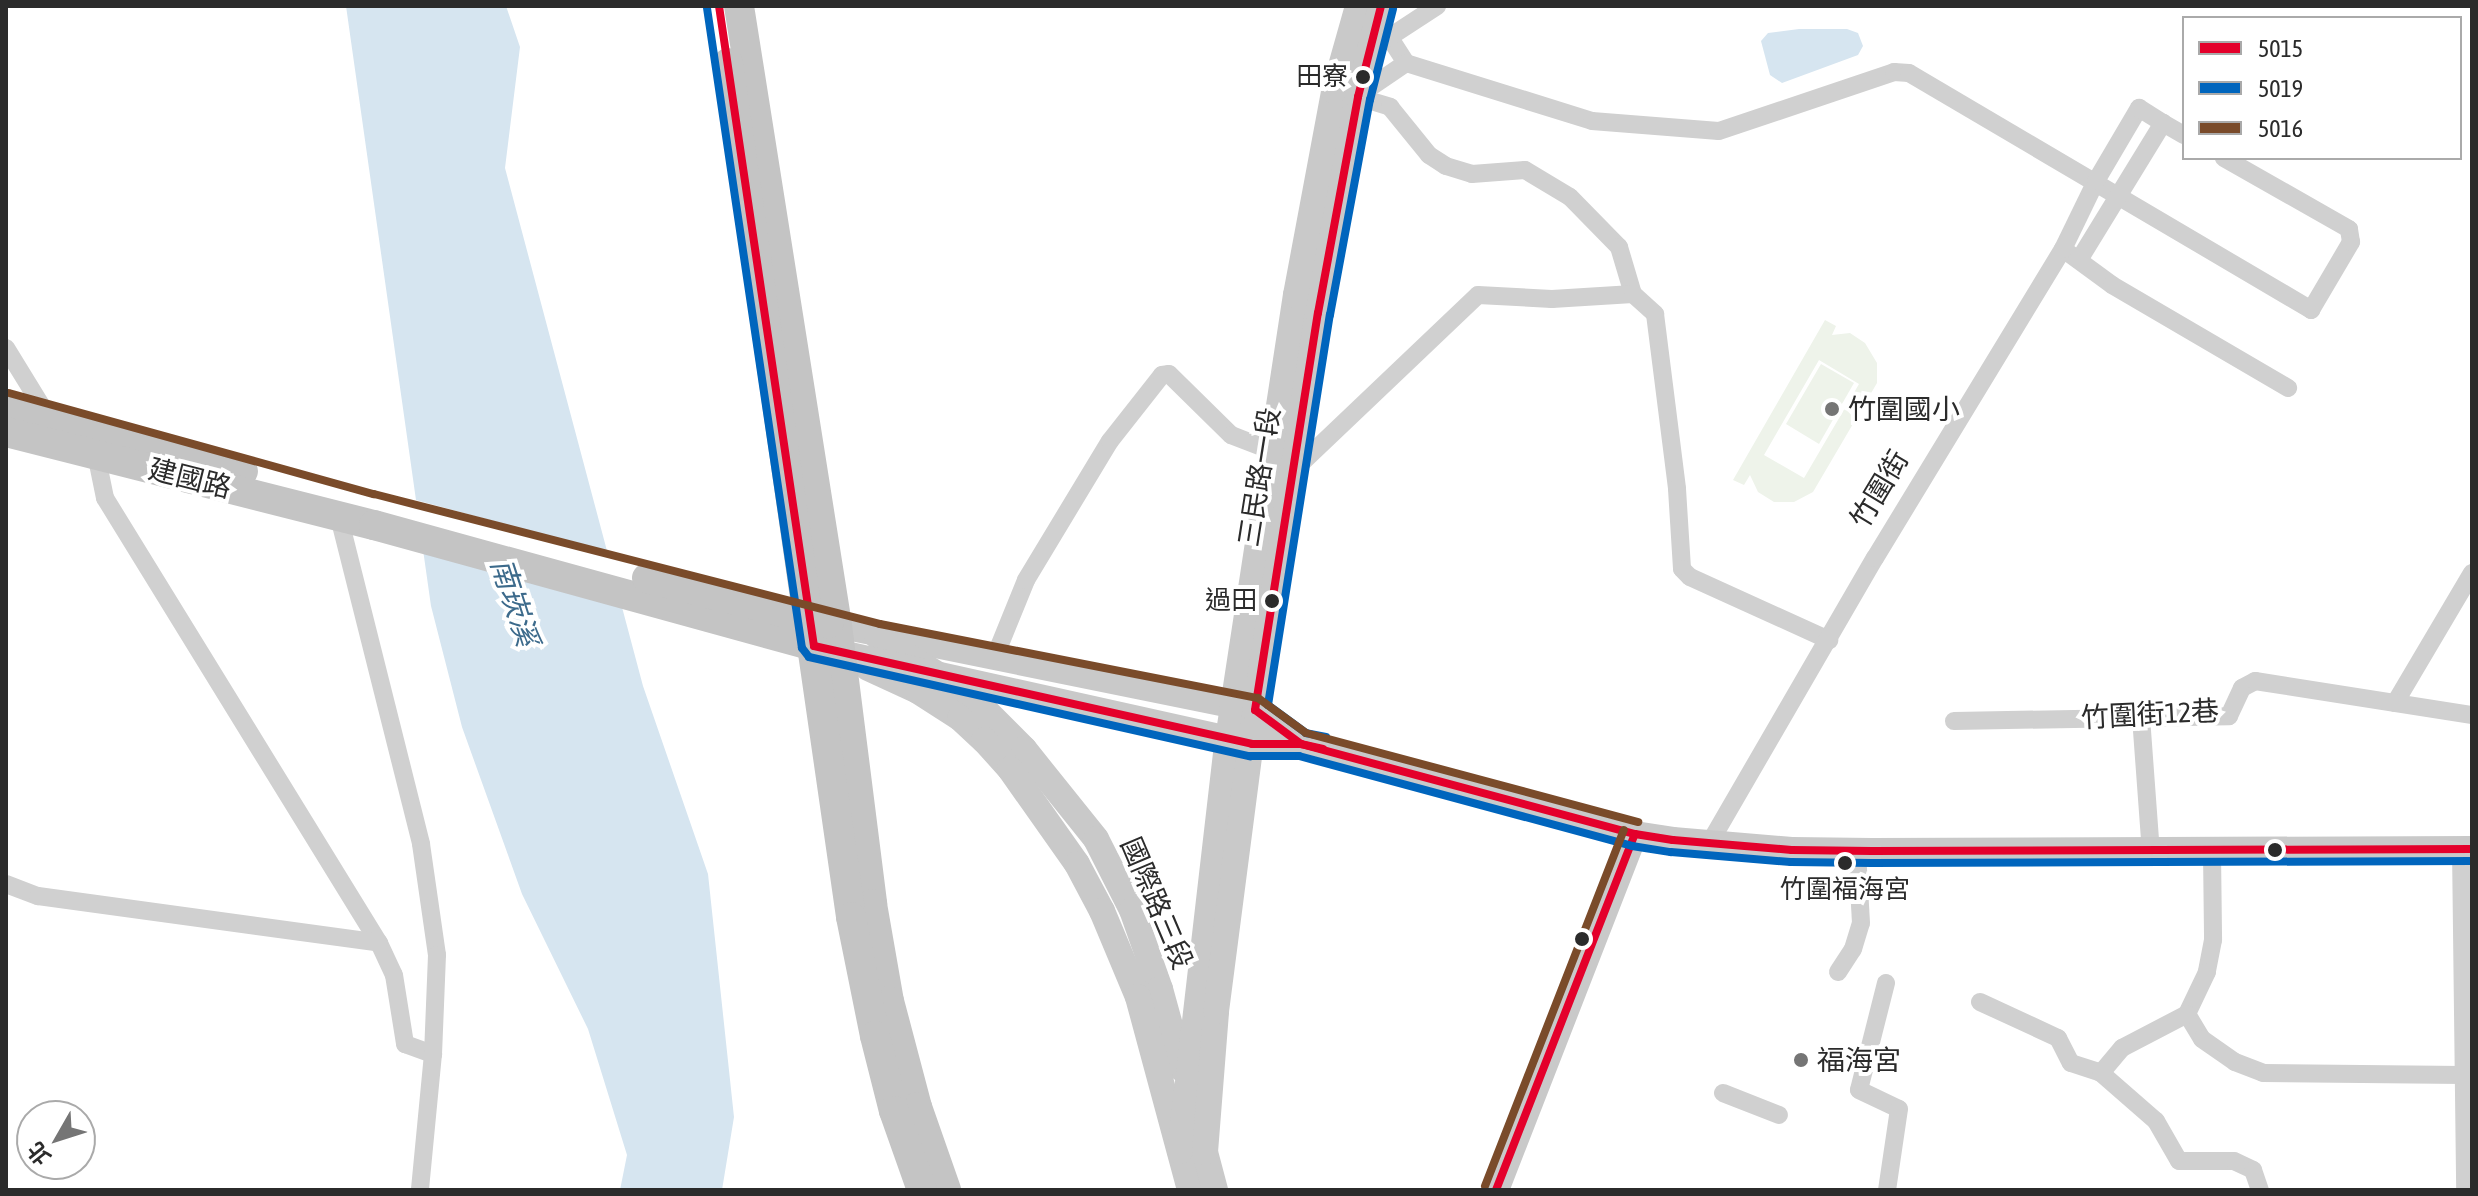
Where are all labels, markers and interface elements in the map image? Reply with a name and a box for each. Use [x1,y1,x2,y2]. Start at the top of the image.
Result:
legend [2182,16,2462,160]
text: 5015 [2258,35,2303,62]
place label: 田寮 [1296,61,1348,93]
marker: 田寮 [1355,69,1371,85]
text: 5019 [2258,75,2303,102]
text: 5016 [2258,115,2303,142]
place label: 竹圍國小 [1848,392,1960,426]
marker: 竹圍國小 [1823,400,1841,418]
street label: 三民路一段 [1231,405,1287,549]
street label: 竹圍街 [1843,444,1915,534]
street label: 建國路 [145,452,235,504]
water label: 南崁溪 [484,554,546,650]
place label: 過田 [1205,585,1257,617]
marker: 過田 [1264,593,1280,609]
street label: 竹圍街12巷 [2080,694,2220,734]
street label: 國際路三段 [1114,832,1200,974]
unlabelled marker [2267,842,2283,858]
marker: 竹圍福海宮 [1837,855,1853,871]
place label: 竹圍福海宮 [1780,874,1910,906]
unlabelled marker [1574,931,1590,947]
place label: 福海宮 [1817,1043,1901,1077]
marker: 福海宮 [1792,1051,1810,1069]
north arrow [16,1100,96,1180]
text: 北 [22,1137,56,1171]

